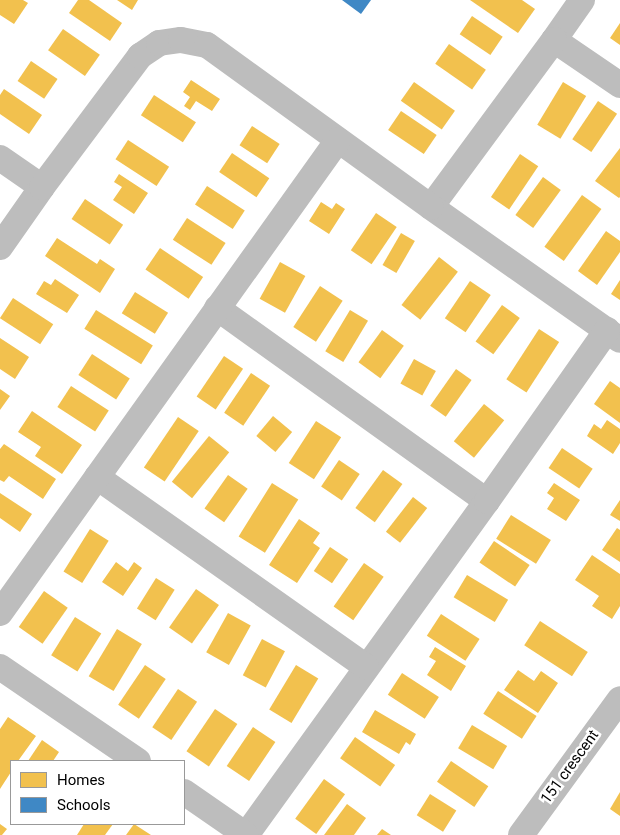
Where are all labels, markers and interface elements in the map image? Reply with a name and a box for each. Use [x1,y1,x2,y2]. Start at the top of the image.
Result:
street label: 151 crescent [537,727,603,807]
legend [10,760,185,825]
text: Homes [57,771,105,789]
text: Schools [57,796,111,814]

